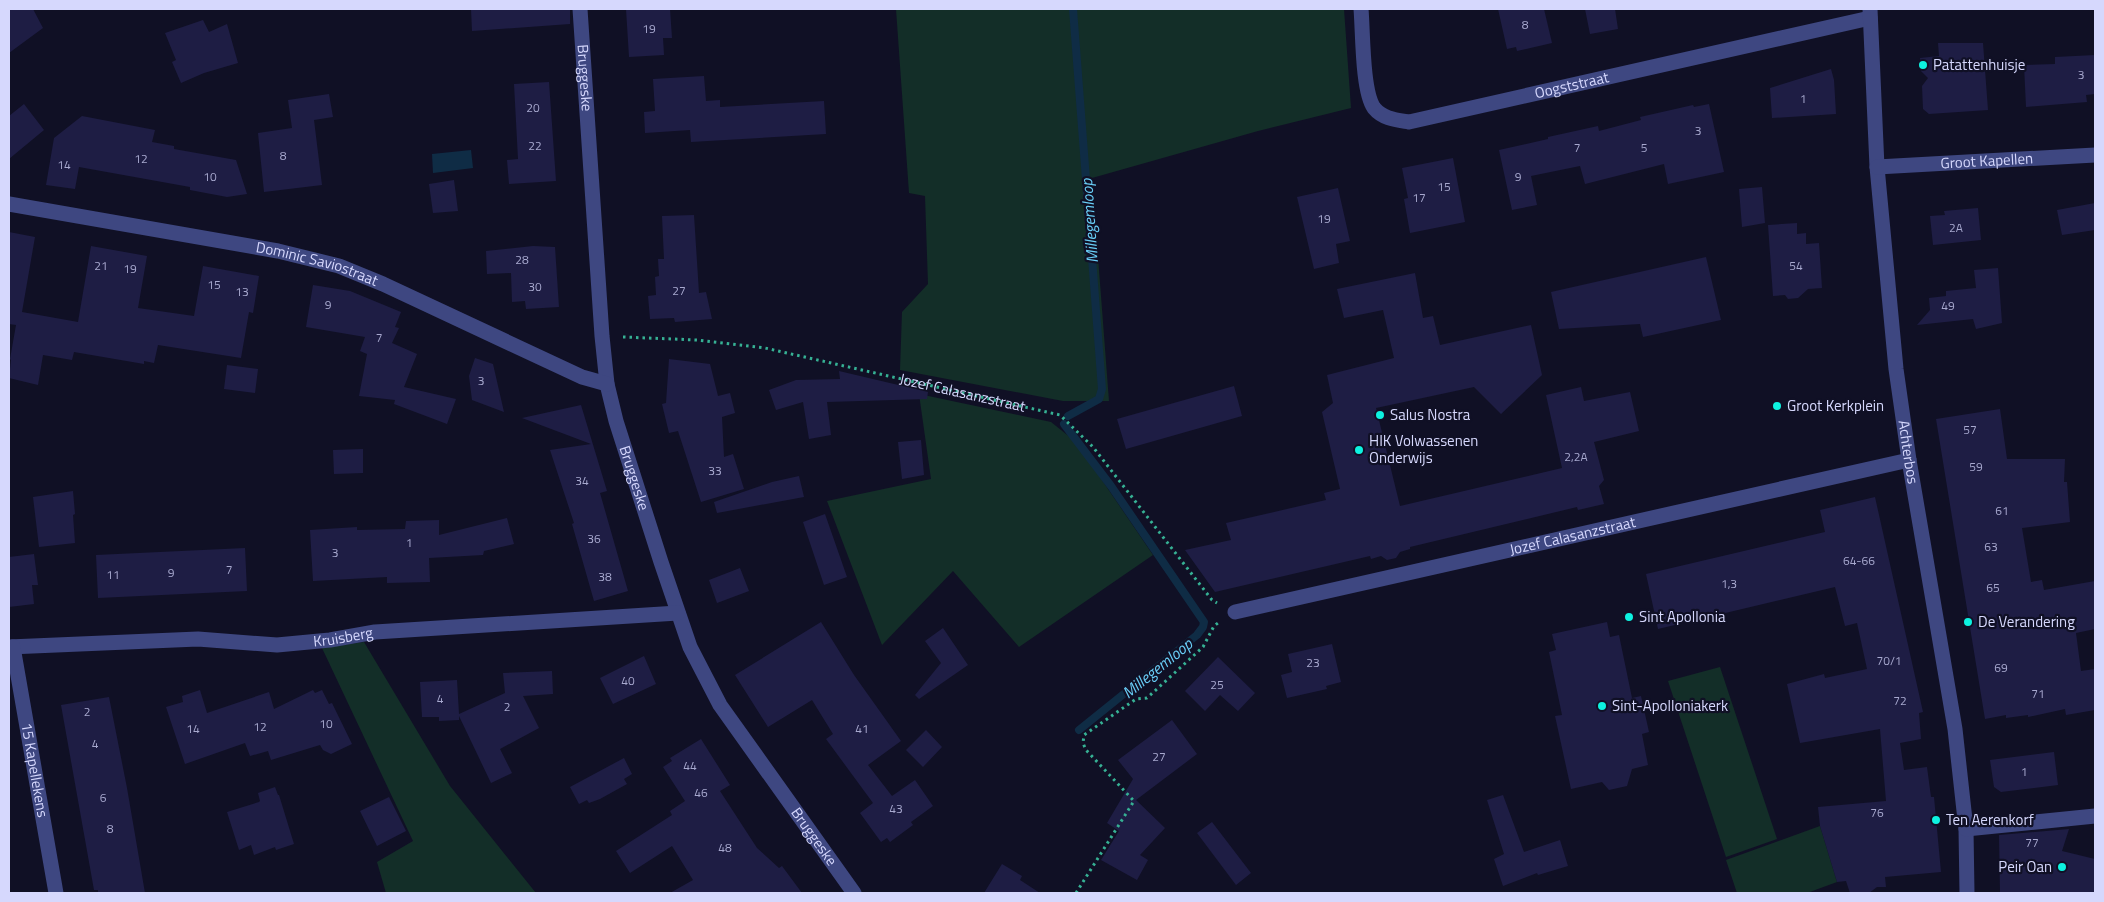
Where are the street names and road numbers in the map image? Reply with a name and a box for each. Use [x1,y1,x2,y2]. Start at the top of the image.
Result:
street label: Bruggeske [571,44,599,112]
street label: Oogststraat [1532,65,1612,104]
street label: Groot Kapellen [1940,146,2034,174]
street label: Dominic Saviostraat [254,235,382,292]
street label: Jozef Calasanzstraat [897,367,1029,418]
street label: Achterbos [1892,419,1925,486]
street label: Bruggeske [614,443,656,513]
street label: Jozef Calasanzstraat [1507,510,1638,561]
street label: Kruisberg [312,621,375,653]
street label: 15 Kapellekens [15,721,55,819]
street label: Bruggeske [786,803,843,870]

